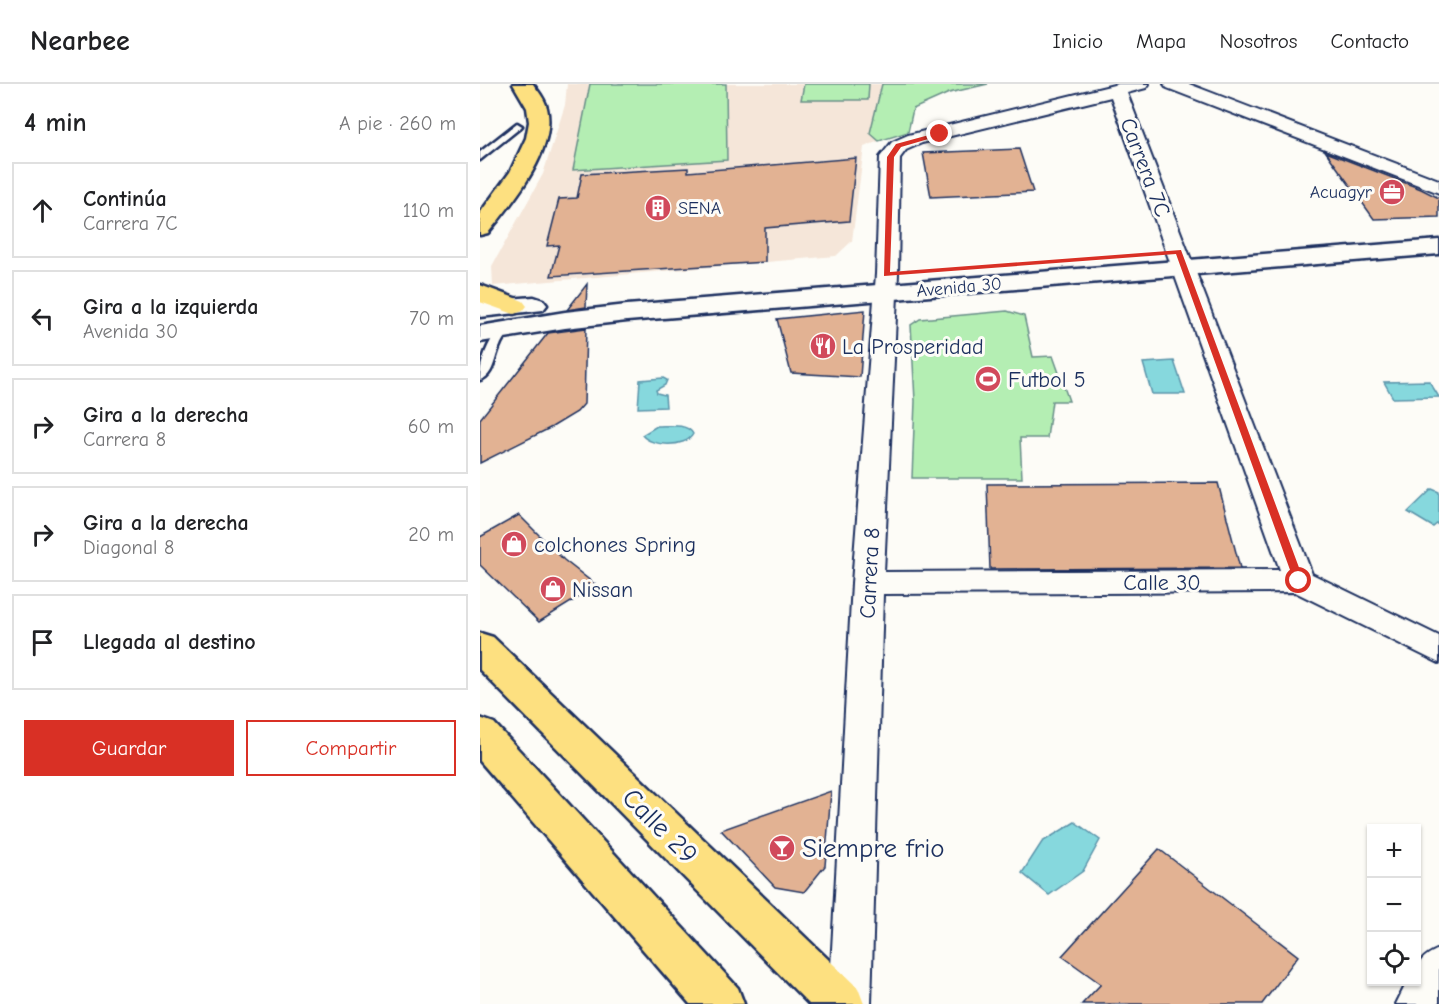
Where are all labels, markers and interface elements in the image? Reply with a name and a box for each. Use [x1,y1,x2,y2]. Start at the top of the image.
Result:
text: Nearbee [30,25,130,57]
text: Inicio [1052,29,1103,53]
text: Mapa [1136,29,1186,53]
text: Nosotros [1219,29,1298,53]
text: Contacto [1331,29,1409,53]
text: 4 min [24,108,87,138]
text: A pie · 260 m [339,112,456,135]
street label: Carrera 7C [1114,114,1176,221]
route end [926,120,952,146]
office icon: Acuagyr [1377,177,1407,207]
place label: Acuagyr [1310,182,1373,203]
text: Continúa [83,186,167,212]
building icon: SENA [643,193,673,223]
icon: ahead [26,194,59,227]
place label: SENA [678,198,721,219]
text: 110 m [403,199,454,222]
text: Carrera 7C [83,212,177,235]
street label: Avenida 30 [915,273,1003,302]
text: Gira a la izquierda [83,294,258,320]
icon: left [26,302,59,335]
text: 70 m [409,307,454,330]
text: Avenida 30 [83,320,178,343]
restaurant icon: La Prosperidad [808,331,838,361]
place label: La Prosperidad [842,334,984,360]
sports icon: Futbol 5 [973,364,1003,394]
place label: Futbol 5 [1008,367,1086,393]
text: Gira a la derecha [83,402,249,428]
icon: right [26,410,59,443]
text: 60 m [408,415,454,438]
text: Carrera 8 [83,428,166,451]
text: Gira a la derecha [83,510,249,536]
icon: right [26,518,59,551]
text: 20 m [408,523,454,546]
street label: Carrera 8 [855,527,885,619]
shop icon: colchones Spring [499,529,529,559]
place label: colchones Spring [534,532,696,558]
text: Diagonal 8 [83,536,174,559]
route start [1285,567,1311,593]
street label: Calle 30 [1123,570,1201,596]
shop icon: Nissan [538,574,568,604]
place label: Nissan [572,577,633,603]
icon: arrive [26,626,59,659]
text: Llegada al destino [83,629,256,655]
button: Guardar [24,720,234,776]
button: Compartir [246,720,456,776]
street label: Calle 29 [616,782,704,870]
map controls [1367,824,1421,986]
button: + [1367,824,1421,878]
bar icon: Siempre frio [767,833,797,863]
place label: Siempre frio [802,833,945,864]
button: − [1367,878,1421,932]
button: locate [1367,932,1421,986]

